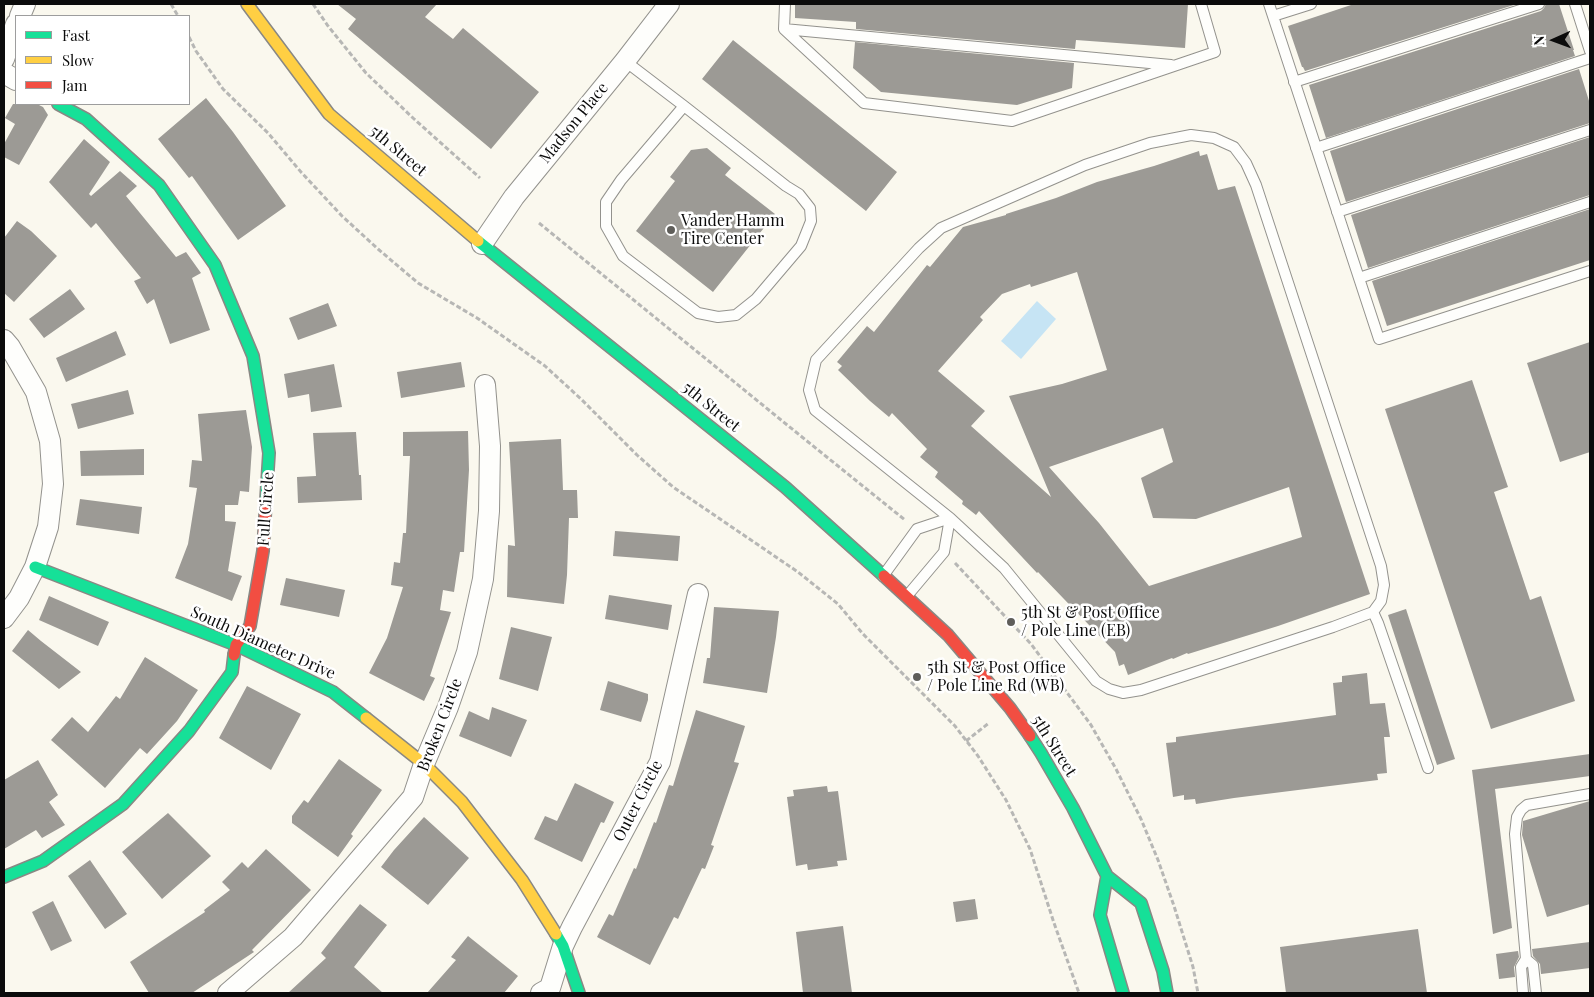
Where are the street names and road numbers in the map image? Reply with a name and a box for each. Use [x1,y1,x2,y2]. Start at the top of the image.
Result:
street label: Madson Place [536,79,612,167]
street label: 5th Street [366,122,430,180]
street label: 5th Street [678,378,744,436]
street label: Full Circle [254,471,278,547]
street label: South Diameter Drive [188,602,338,684]
street label: Broken Circle [413,676,467,774]
street label: 5th Street [1028,712,1080,780]
street label: Outer Circle [609,757,667,845]

